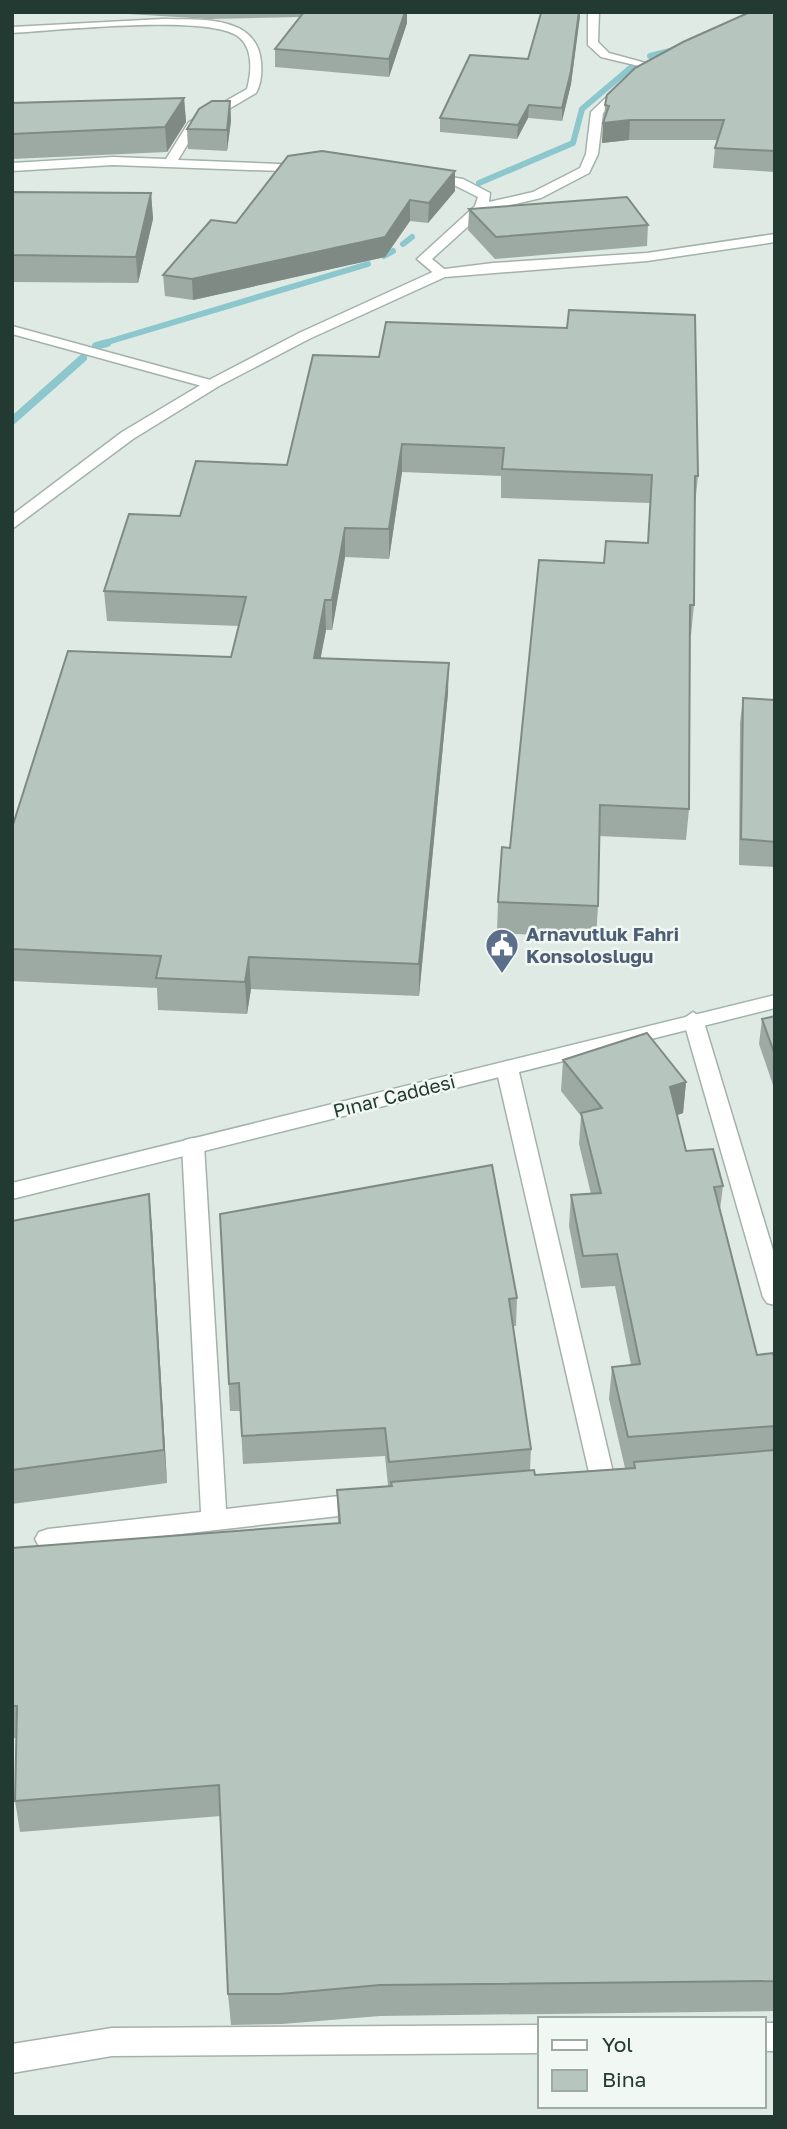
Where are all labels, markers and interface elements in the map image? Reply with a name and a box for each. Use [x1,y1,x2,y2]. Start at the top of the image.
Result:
place label: Arnavutluk Fahri Konsolosluğu [526,922,679,967]
public building icon: Arnavutluk Fahri Konsolosluğu [483,926,521,975]
street label: Pınar Caddesi [330,1069,457,1122]
legend [538,2017,766,2108]
text: Yol [602,2031,633,2057]
text: Bina [602,2066,646,2092]

